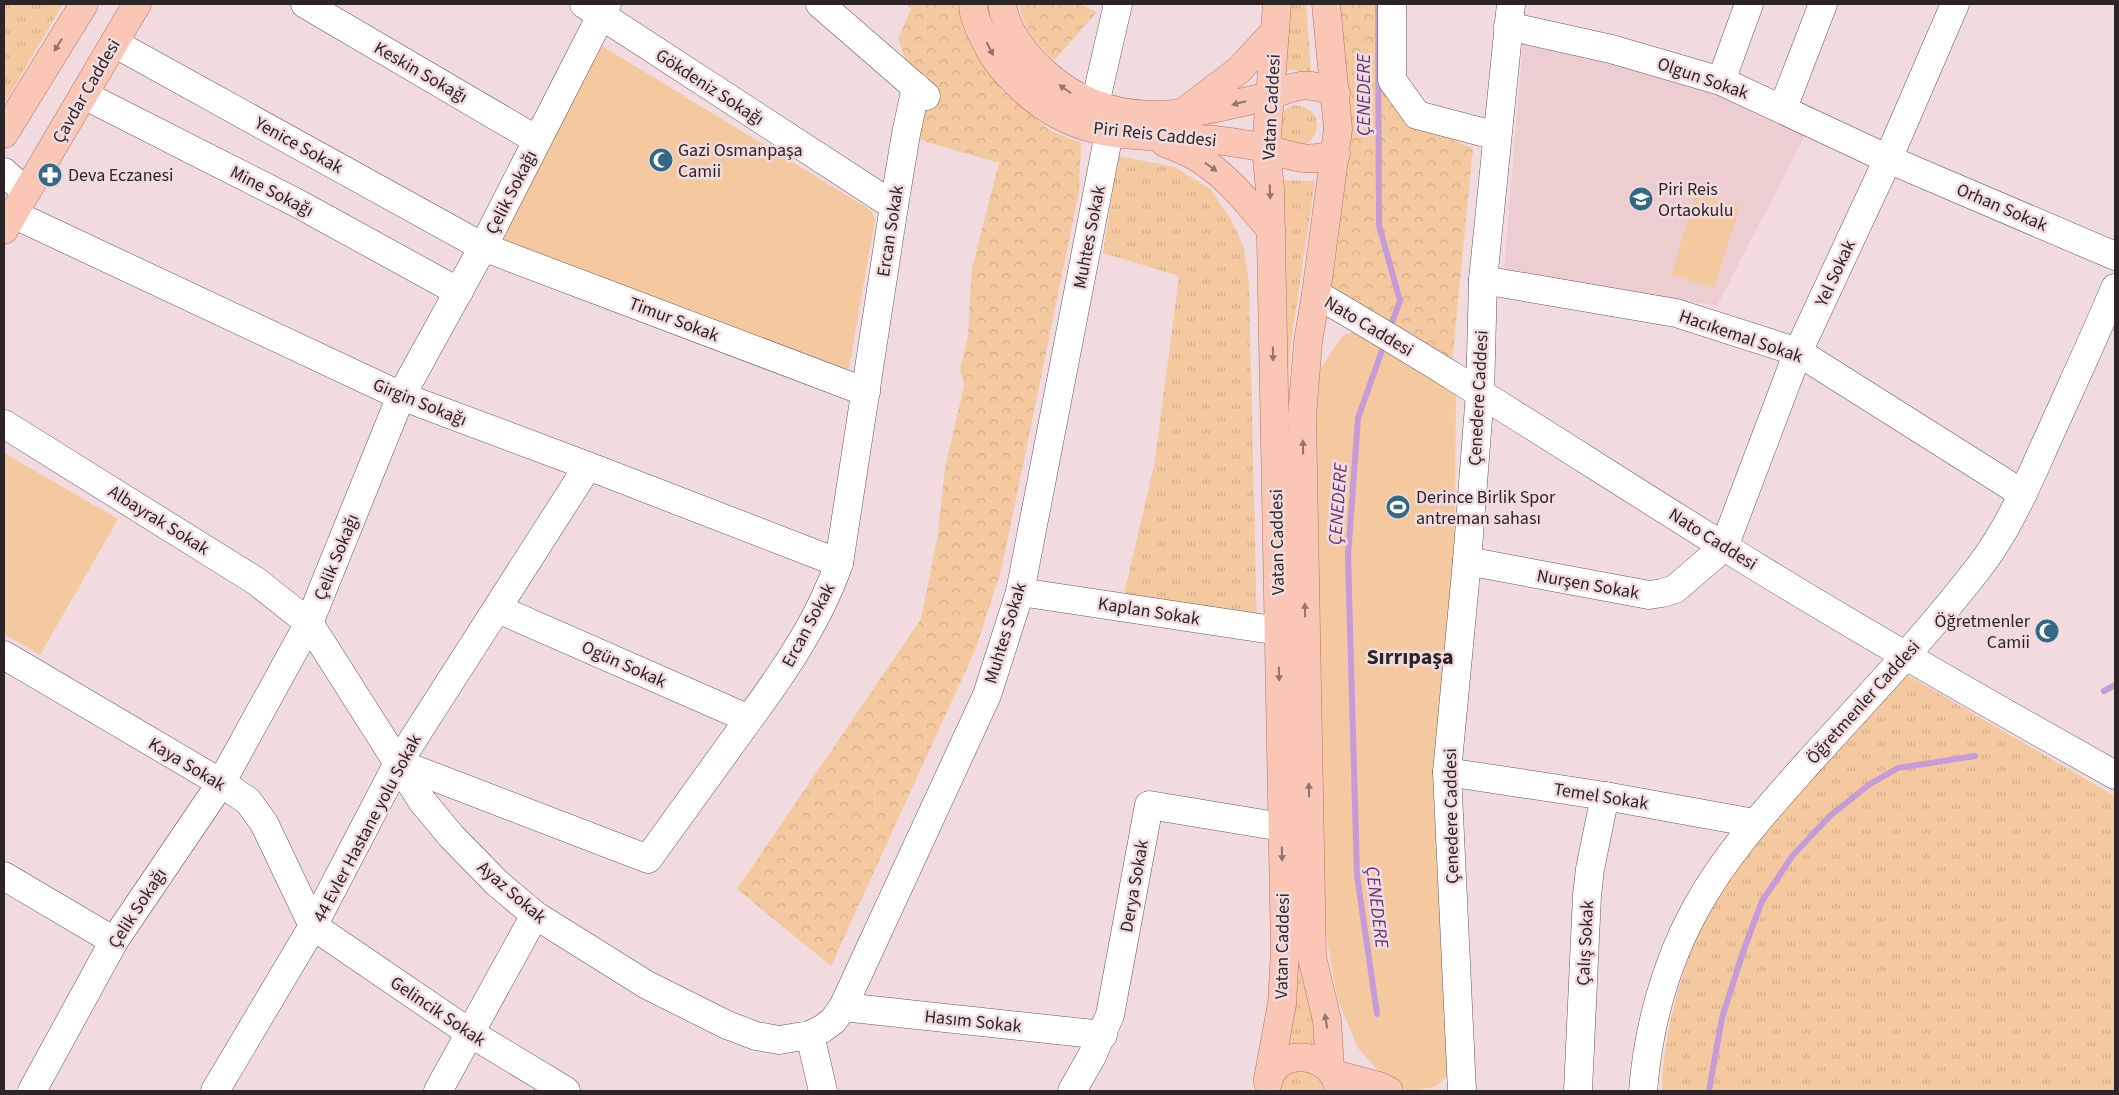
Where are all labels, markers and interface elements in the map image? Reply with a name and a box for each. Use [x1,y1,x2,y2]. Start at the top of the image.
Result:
street label: Çavdar Caddesi [46,34,126,148]
street label: Keskin Sokağı [369,36,472,109]
one-way arrow [54,39,63,52]
one-way arrow [986,42,994,56]
street label: Gökdeniz Sokağı [651,43,769,132]
street label: Olgun Sokak [1654,51,1752,106]
water label: ÇENEDERE [1351,52,1378,136]
street label: Vatan Caddesi [1256,53,1287,161]
one-way arrow [1058,84,1072,94]
one-way arrow [1231,99,1246,107]
street label: Yenice Sokak [249,110,348,180]
street label: Piri Reis Caddesi [1092,116,1218,153]
place label: Gazi Osmanpaşa Camii [678,138,803,184]
street label: Çelik Sokağı [480,146,543,239]
mosque icon: Gazi Osmanpaşa Camii [648,147,674,173]
street label: Mine Sokağı [226,160,318,223]
pharmacy icon: Deva Eczanesi [37,162,63,188]
one-way arrow [1204,162,1217,172]
place label: Deva Eczanesi [68,163,173,188]
place label: Piri Reis Ortaokulu [1658,177,1734,223]
street label: Orhan Sokak [1952,177,2051,238]
street label: Muhtes Sokak [1067,183,1112,291]
street label: Ercan Sokak [871,184,910,279]
one-way arrow [1266,184,1274,200]
school or university icon: Piri Reis Ortaokulu [1628,186,1654,212]
street label: Yel Sokak [1809,236,1862,312]
street label: Nato Caddesi [1319,290,1418,363]
street label: Timur Sokak [625,291,723,348]
street label: Hacıkemal Sokak [1676,304,1806,369]
street label: Çenedere Caddesi [1462,330,1495,466]
one-way arrow [1269,347,1277,363]
street label: Girgin Sokağı [369,372,470,433]
one-way arrow [1298,439,1306,455]
water label: ÇENEDERE [1322,461,1355,546]
street label: Albayrak Sokak [103,479,214,562]
place label: Derince Birlik Spor antreman sahası [1416,485,1556,531]
street label: Vatan Caddesi [1264,489,1291,595]
sports icon: Derince Birlik Spor antreman sahası [1385,494,1411,520]
street label: Nato Caddesi [1664,502,1762,576]
street label: Çelik Sokağı [308,510,365,604]
street label: Nurşen Sokak [1535,563,1641,606]
street label: Ercan Sokak [776,579,841,672]
street label: Muhtes Sokak [978,579,1033,687]
street label: Kaplan Sokak [1096,591,1202,632]
one-way arrow [1301,602,1309,618]
place label: Öğretmenler Camii [1935,609,2031,655]
mosque icon: Öğretmenler Camii [2034,618,2060,644]
street label: Ogün Sokak [577,635,670,694]
street label: Öğretmenler Caddesi [1801,635,1926,770]
district label: Sırrıpaşa [1366,641,1454,673]
one-way arrow [1275,667,1283,683]
street label: 44 Evler Hastane yolu Sokak [307,730,428,927]
street label: Kaya Sokak [143,731,230,797]
street label: Çenedere Caddesi [1438,748,1465,884]
street label: Temel Sokak [1552,777,1650,816]
one-way arrow [1305,782,1313,798]
street label: Derya Sokak [1114,838,1155,934]
one-way arrow [1279,847,1287,863]
street label: Ayaz Sokak [472,855,552,929]
street label: Çelik Sokağı [102,863,173,953]
water label: ÇENEDERE [1358,865,1395,951]
street label: Vatan Caddesi [1269,893,1296,999]
street label: Çalış Sokak [1571,900,1600,986]
street label: Gelincik Sokak [385,970,490,1053]
street label: Hasım Sokak [923,1004,1023,1039]
one-way arrow [1322,1012,1330,1028]

